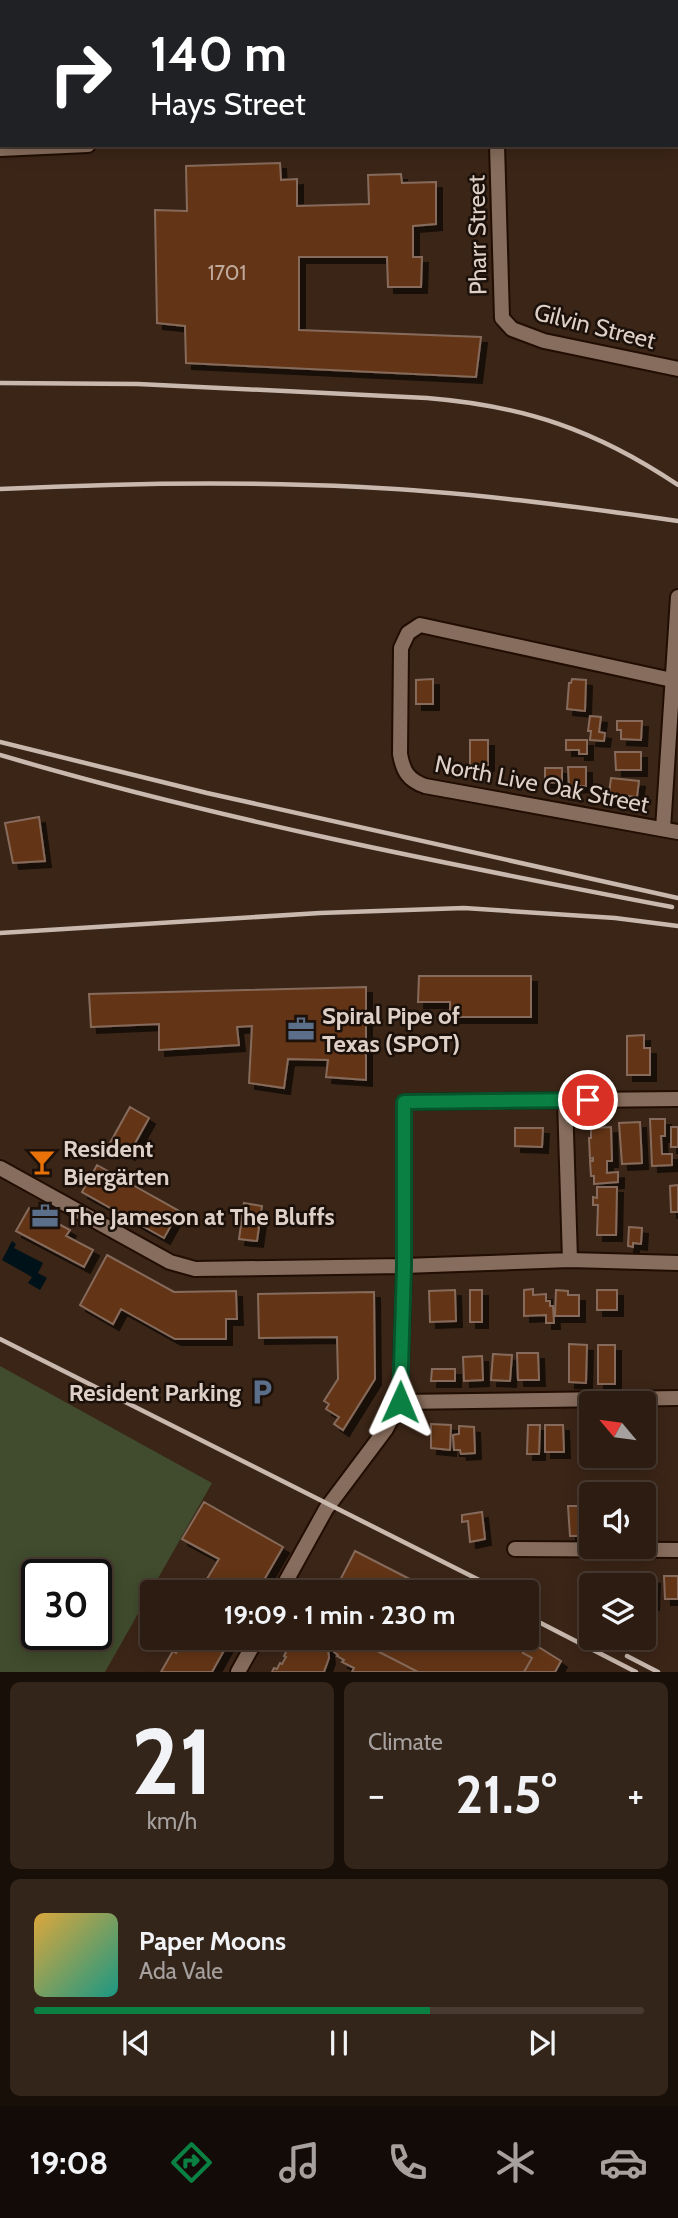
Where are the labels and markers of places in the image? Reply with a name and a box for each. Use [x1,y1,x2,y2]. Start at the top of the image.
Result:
place label: Spiral Pipe of Texas (SPOT) [322,1001,460,1058]
office icon: Spiral Pipe of Texas (SPOT) [286,1014,316,1044]
pin [558,1070,618,1130]
place label: Resident Biergärten [63,1134,170,1191]
bar icon: Resident Biergärten [27,1147,57,1177]
office icon: The Jameson at The Bluffs [30,1201,60,1231]
place label: The Jameson at The Bluffs [66,1202,335,1231]
parking icon: Resident Parking [247,1377,277,1407]
place label: Resident Parking [69,1378,241,1407]

